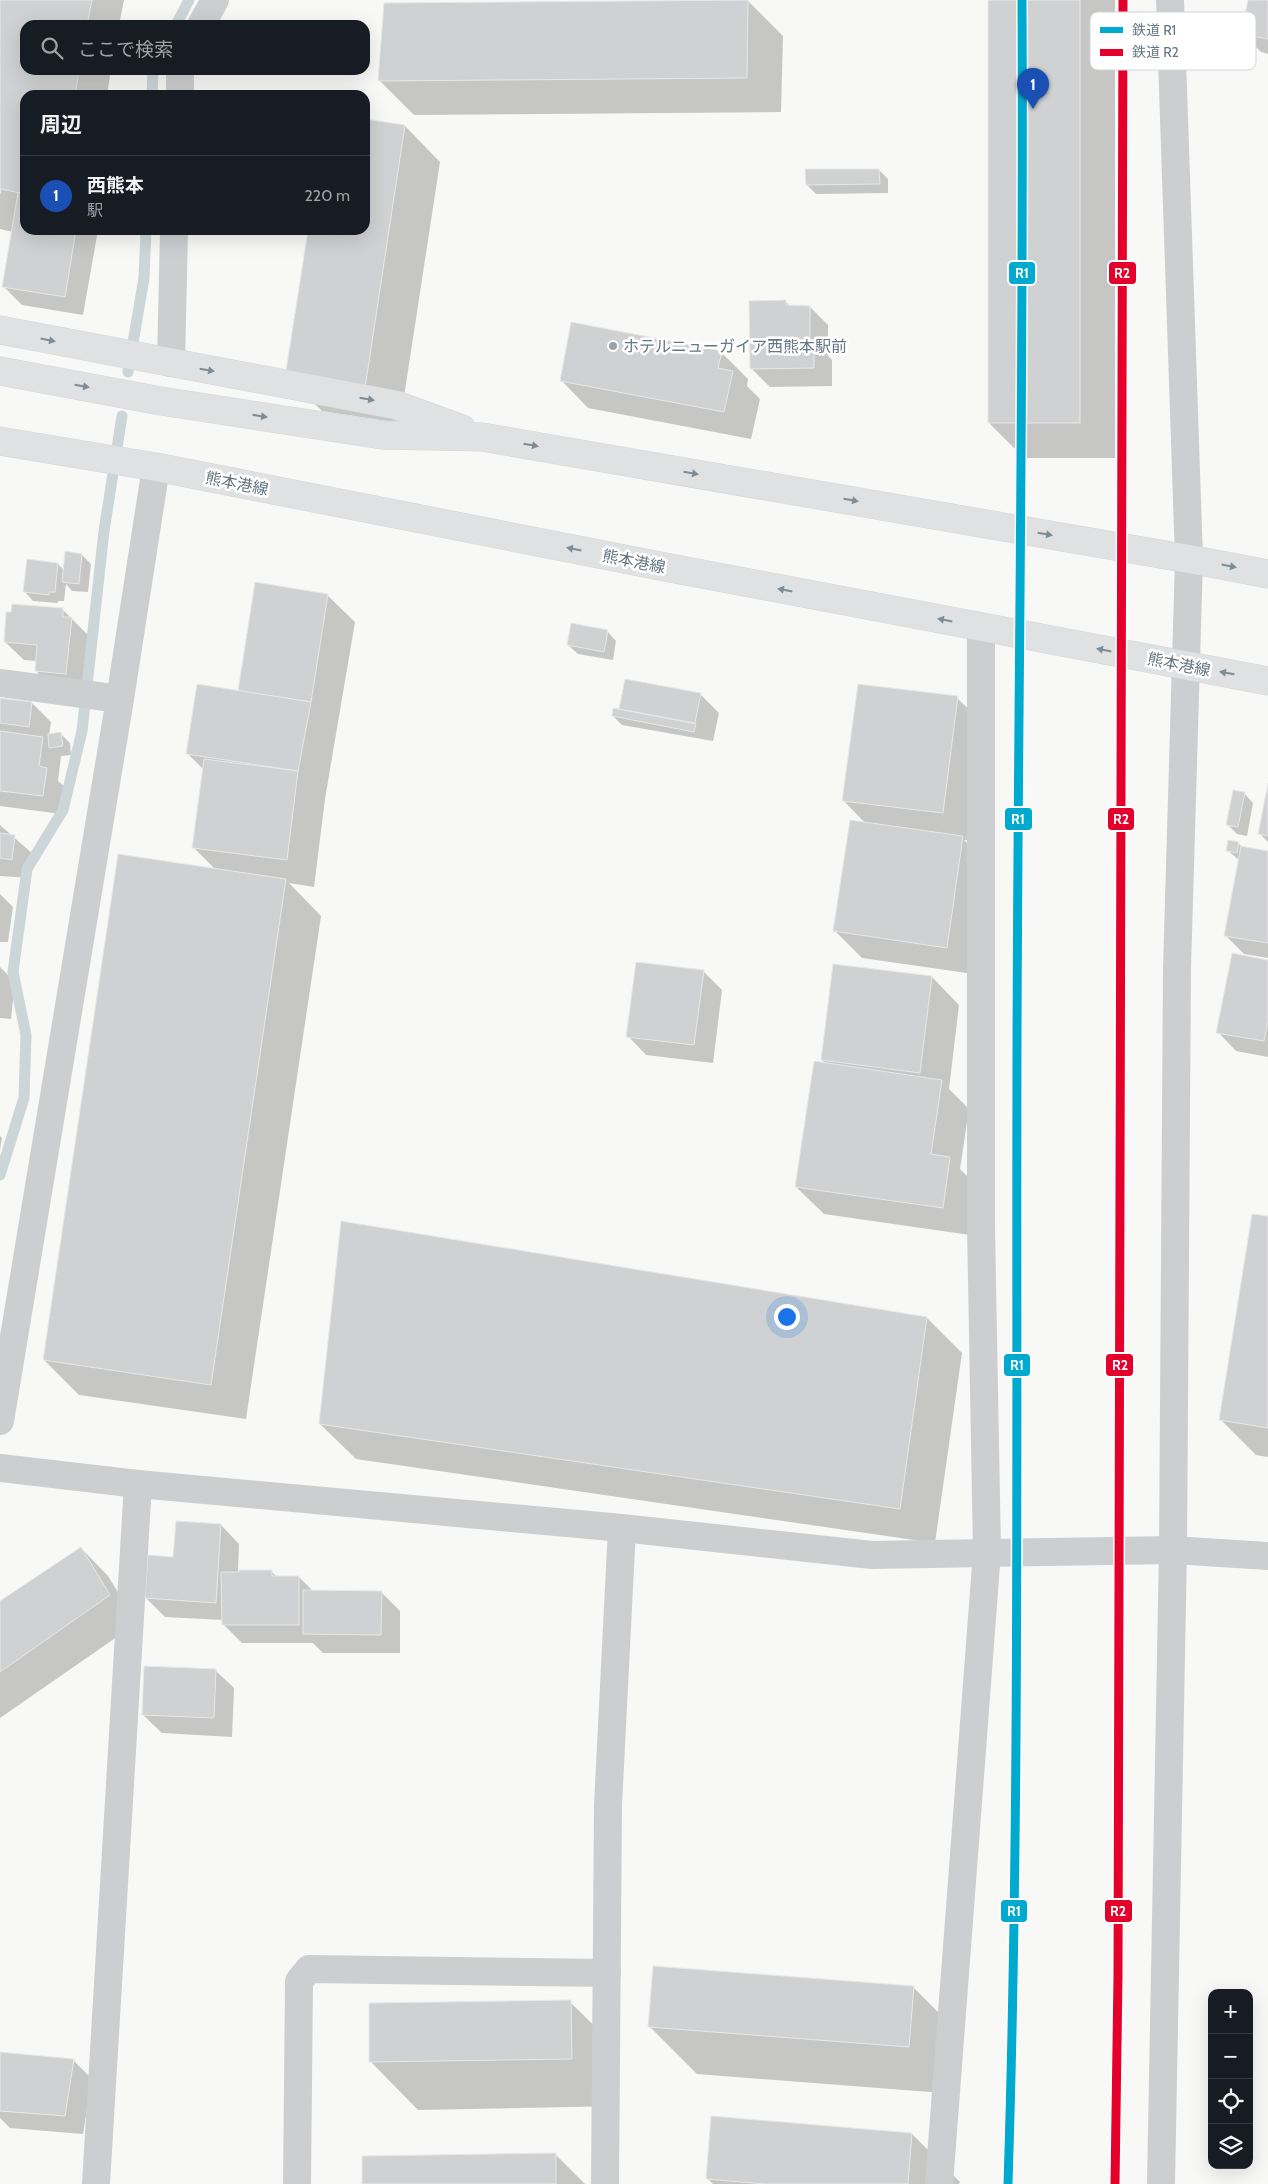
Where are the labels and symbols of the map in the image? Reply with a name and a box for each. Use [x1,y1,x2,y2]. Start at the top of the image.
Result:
legend [1090,12,1256,70]
text: 鉄道 R1 [1132,21,1176,39]
text: 鉄道 R2 [1132,43,1179,61]
pin: 1 [1017,68,1049,109]
line badge: R1 [1008,261,1036,285]
line badge: R2 [1108,261,1137,285]
text: R1 [1015,264,1029,282]
text: R2 [1114,264,1130,282]
one-way arrow [40,336,56,344]
place label: ホテルニューガイア西熊本駅前 [623,337,847,356]
marker: ホテルニューガイア西熊本駅前 [607,340,619,352]
one-way arrow [200,366,215,374]
one-way arrow [75,383,91,391]
one-way arrow [360,396,376,404]
one-way arrow [252,412,268,420]
one-way arrow [523,442,539,450]
street label: 熊本港線 [204,468,270,499]
one-way arrow [683,469,699,477]
one-way arrow [843,497,859,505]
one-way arrow [1038,530,1054,538]
one-way arrow [566,545,581,553]
street label: 熊本港線 [601,546,667,577]
one-way arrow [1221,563,1237,571]
one-way arrow [777,585,793,593]
one-way arrow [937,616,952,624]
one-way arrow [1096,646,1112,654]
street label: 熊本港線 [1146,649,1212,680]
one-way arrow [1219,669,1235,677]
line badge: R1 [1004,807,1033,831]
line badge: R2 [1107,807,1135,831]
text: R1 [1011,810,1025,828]
text: R2 [1113,810,1129,828]
your location [774,1304,800,1330]
line badge: R1 [1003,1353,1031,1377]
line badge: R2 [1105,1353,1134,1377]
text: R1 [1010,1356,1024,1374]
text: R2 [1112,1356,1128,1374]
line badge: R1 [1000,1899,1028,1923]
line badge: R2 [1104,1899,1133,1923]
text: R1 [1007,1902,1021,1920]
text: R2 [1110,1902,1126,1920]

